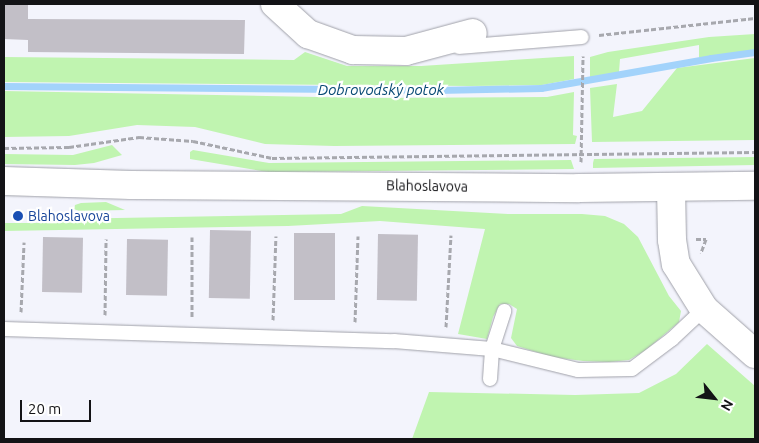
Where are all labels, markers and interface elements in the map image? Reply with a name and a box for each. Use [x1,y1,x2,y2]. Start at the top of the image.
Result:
water label: Dobrovodský potok [318,81,444,99]
street label: Blahoslavova [386,177,468,195]
place label: Blahoslavova [28,208,110,224]
marker: Blahoslavova [12,210,24,222]
north arrow [689,373,739,423]
scale bar [22,390,94,422]
text: N [718,397,737,414]
text: 20 m [28,400,61,417]

